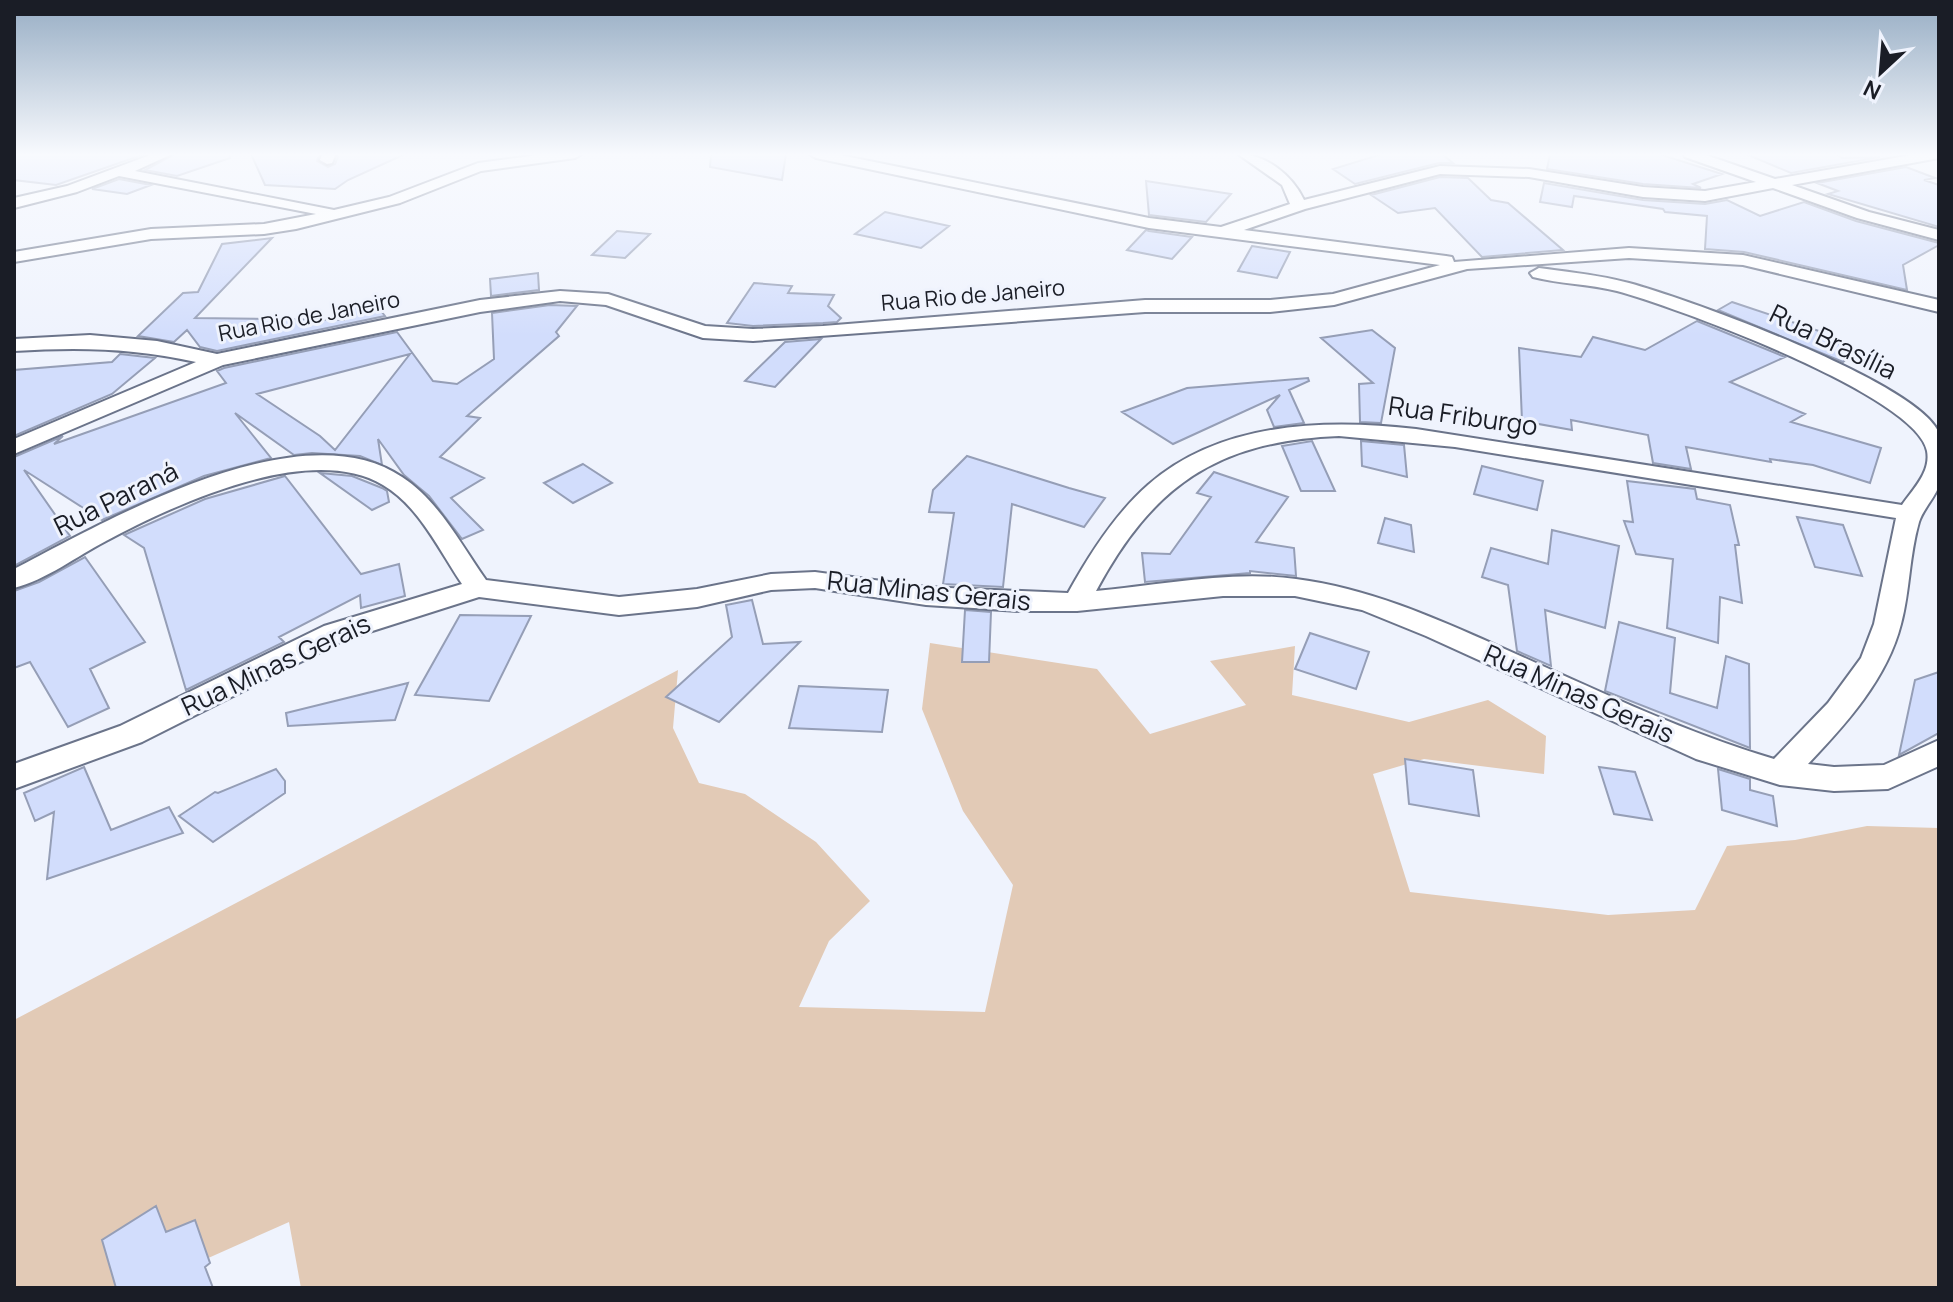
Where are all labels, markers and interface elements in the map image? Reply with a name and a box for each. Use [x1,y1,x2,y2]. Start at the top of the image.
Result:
north arrow [1841,32,1921,112]
text: N [1859,73,1886,107]
street label: Rua Rio de Janeiro [880,272,1066,318]
street label: Rua Rio de Janeiro [216,284,402,348]
street label: Rua Brasília [1764,295,1903,387]
street label: Rua Friburgo [1386,387,1540,443]
street label: Rua Paraná [47,453,184,544]
street label: Rua Minas Gerais [825,561,1033,619]
street label: Rua Minas Gerais [175,605,376,724]
street label: Rua Minas Gerais [1479,635,1680,751]

